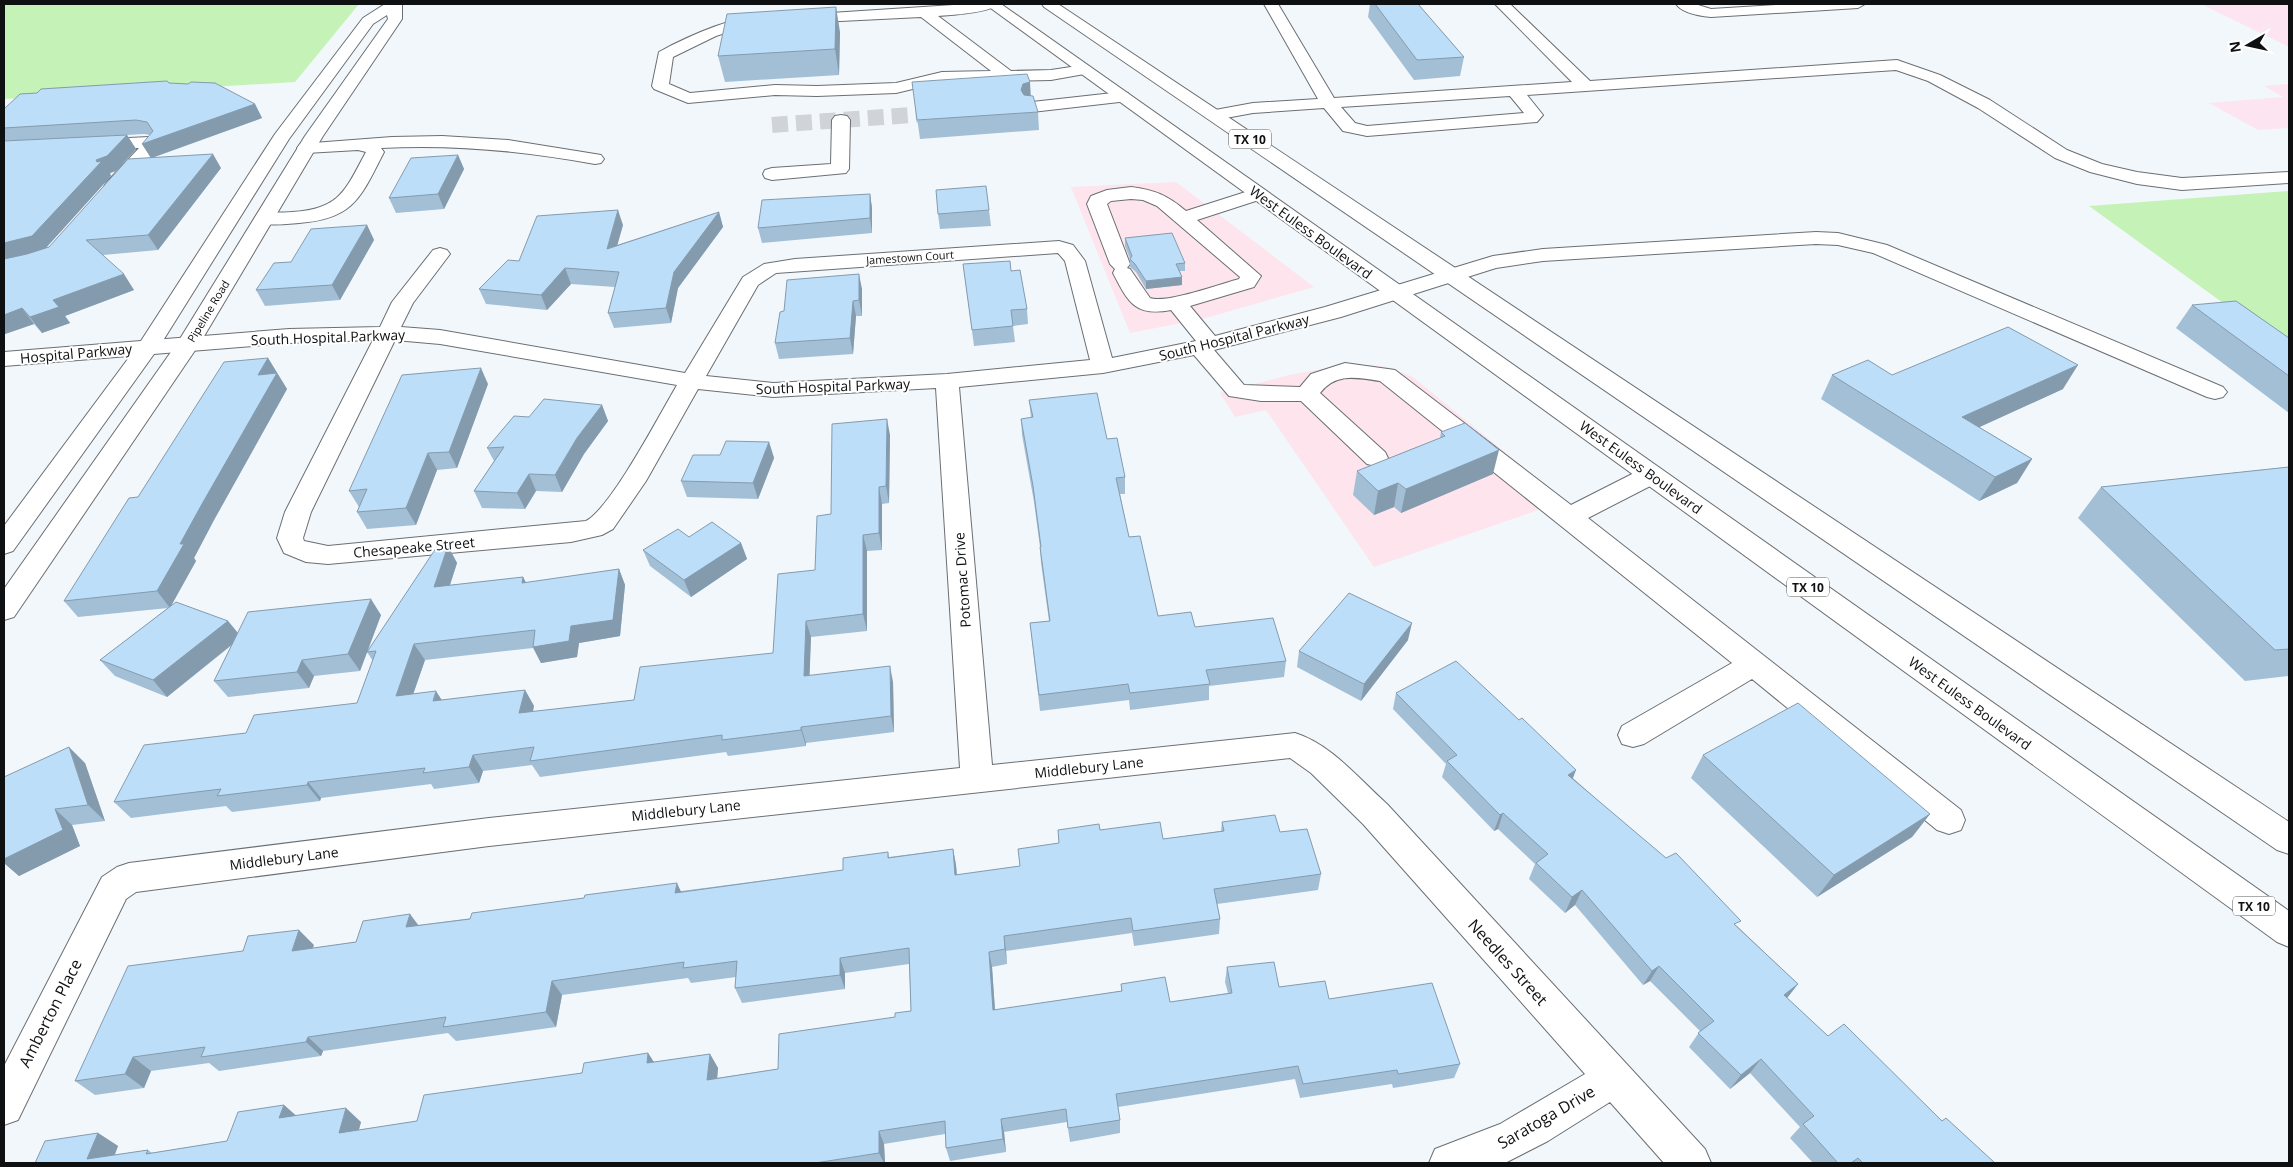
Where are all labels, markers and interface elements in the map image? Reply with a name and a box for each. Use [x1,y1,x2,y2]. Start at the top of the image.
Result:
north arrow [2223,20,2273,70]
text: N [2224,40,2245,54]
road number: TX 10 [1229,130,1271,148]
street label: West Euless Boulevard [1246,181,1376,283]
street label: Jamestown Court [865,246,955,268]
street label: Pipeline Road [184,277,232,345]
street label: South Hospital Parkway [1157,309,1312,365]
street label: South Hospital Parkway [251,325,406,349]
street label: Hospital Parkway [19,339,134,367]
street label: South Hospital Parkway [756,374,911,398]
street label: West Euless Boulevard [1576,416,1706,518]
street label: Chesapeake Street [352,532,476,562]
street label: Potomac Drive [949,532,975,628]
road number: TX 10 [1787,578,1829,596]
street label: West Euless Boulevard [1905,652,2035,754]
street label: Middlebury Lane [1033,752,1145,782]
street label: Middlebury Lane [630,795,742,825]
street label: Middlebury Lane [228,842,340,874]
road number: TX 10 [2233,896,2275,916]
street label: Needles Street [1463,914,1553,1010]
street label: Amberton Place [13,955,87,1071]
street label: Saratoga Drive [1493,1080,1599,1154]

